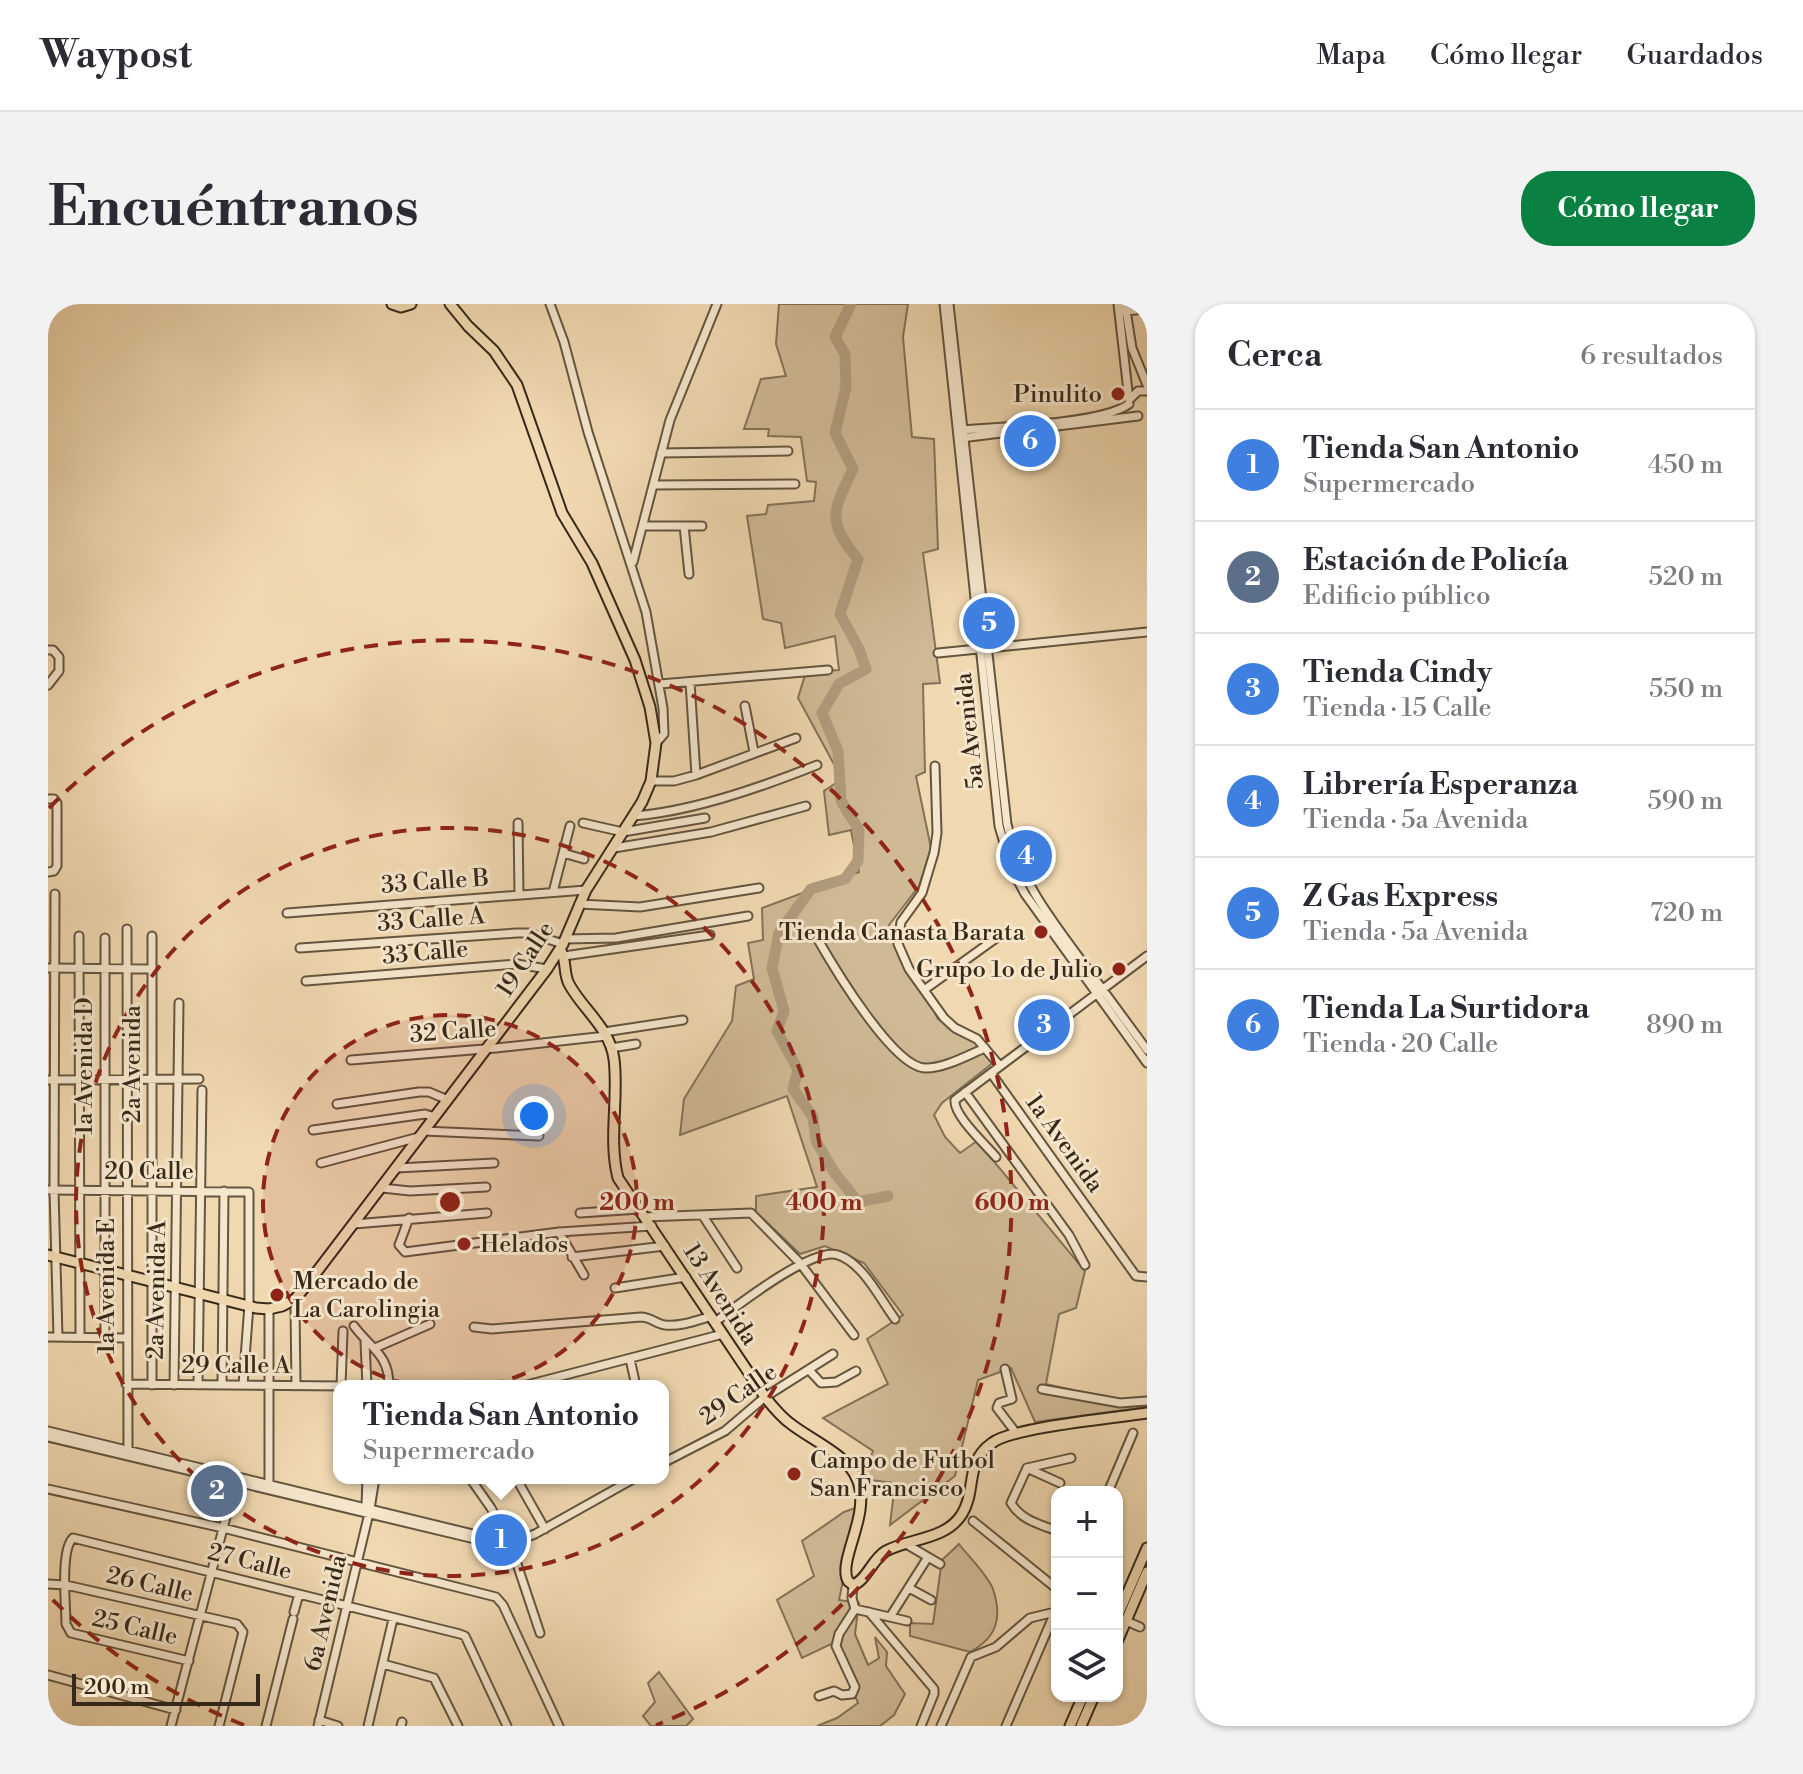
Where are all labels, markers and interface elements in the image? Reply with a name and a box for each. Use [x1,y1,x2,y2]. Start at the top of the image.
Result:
text: Waypost [40,32,192,79]
text: Mapa [1317,38,1386,73]
text: Cómo llegar [1430,38,1582,73]
text: Guardados [1626,38,1763,73]
button: Cómo llegar [1521,171,1755,246]
text: Encuéntranos [48,173,419,243]
text: Cerca [1227,335,1322,377]
text: 6 resultados [1580,340,1723,372]
place label: Pinulito [1013,380,1102,410]
marker: Pinulito [1109,385,1127,403]
pin: 6 [1004,411,1056,471]
text: Tienda San Antonio [1303,430,1579,468]
text: 1 [1247,449,1259,481]
text: 450 m [1648,449,1723,481]
text: Supermercado [1303,468,1475,500]
text: Estación de Policía [1303,542,1568,580]
text: 2 [1245,561,1261,593]
text: 520 m [1648,561,1723,593]
text: Edificio público [1303,580,1491,612]
pin: 5 [963,593,1015,653]
text: Tienda Cindy [1303,654,1492,692]
street label: 5a Avenida [949,670,991,791]
text: 3 [1245,673,1261,705]
text: 550 m [1649,673,1723,705]
text: Tienda · 15 Calle [1303,692,1492,724]
text: Librería Esperanza [1303,766,1578,804]
text: 4 [1244,785,1262,817]
text: 590 m [1648,785,1723,817]
text: Tienda · 5a Avenida [1303,804,1528,836]
pin: 4 [1000,826,1052,886]
street label: 33 Calle B [380,863,490,901]
text: Z Gas Express [1303,878,1498,916]
text: 5 [1245,897,1261,929]
text: 720 m [1650,897,1723,929]
street label: 33 Calle A [376,901,486,939]
street label: 19 Calle [490,916,561,1003]
text: Tienda · 5a Avenida [1303,916,1528,948]
place label: Tienda Canasta Barata [779,918,1026,948]
marker: Tienda Canasta Barata [1032,923,1050,941]
street label: 33 Calle [381,934,469,972]
place label: Grupo 1o de Julio [916,955,1103,985]
marker: Grupo 1o de Julio [1110,960,1128,978]
text: Tienda La Surtidora [1303,990,1590,1028]
pin: 3 [1018,995,1070,1055]
street label: 1a Avenida D [70,997,100,1135]
street label: 2a Avenida [118,1004,148,1123]
text: 6 [1245,1009,1261,1041]
text: 890 m [1646,1009,1723,1041]
street label: 32 Calle [409,1014,497,1050]
text: Tienda · 20 Calle [1303,1028,1498,1060]
street label: 1a Avenida [1018,1088,1110,1199]
your location [514,1096,554,1136]
street label: 20 Calle [104,1157,194,1187]
centre of rings [436,1188,464,1216]
text: 200 m [599,1188,675,1218]
text: 400 m [786,1188,862,1218]
text: 600 m [974,1188,1050,1218]
street label: 1a Avenida E [92,1218,122,1354]
street label: 2a Avenida A [141,1220,173,1360]
place label: Helados [480,1230,568,1260]
marker: Helados [455,1235,473,1253]
street label: 13 Avenida [676,1238,765,1352]
place label: Mercado de La Carolingia [293,1267,441,1325]
marker: Mercado de La Carolingia [268,1286,286,1304]
street label: 29 Calle A [181,1351,291,1381]
street label: 29 Calle [694,1357,783,1432]
popup [333,1380,669,1484]
text: Tienda San Antonio [363,1397,639,1435]
text: Supermercado [363,1435,535,1467]
place label: Campo de Futbol San Francisco [810,1446,995,1504]
pin: 2 [191,1461,243,1521]
marker: Campo de Futbol San Francisco [785,1465,803,1483]
map controls [1051,1486,1123,1702]
button: + [1051,1486,1123,1558]
pin: 1 [475,1510,527,1570]
street label: 27 Calle [205,1537,295,1587]
street label: 6a Avenida [298,1551,354,1674]
button: − [1051,1558,1123,1630]
street label: 26 Calle [103,1560,196,1610]
street label: 25 Calle [89,1604,180,1652]
button: layers [1051,1630,1123,1702]
scale bar [72,1670,260,1706]
text: 200 m [84,1674,150,1701]

